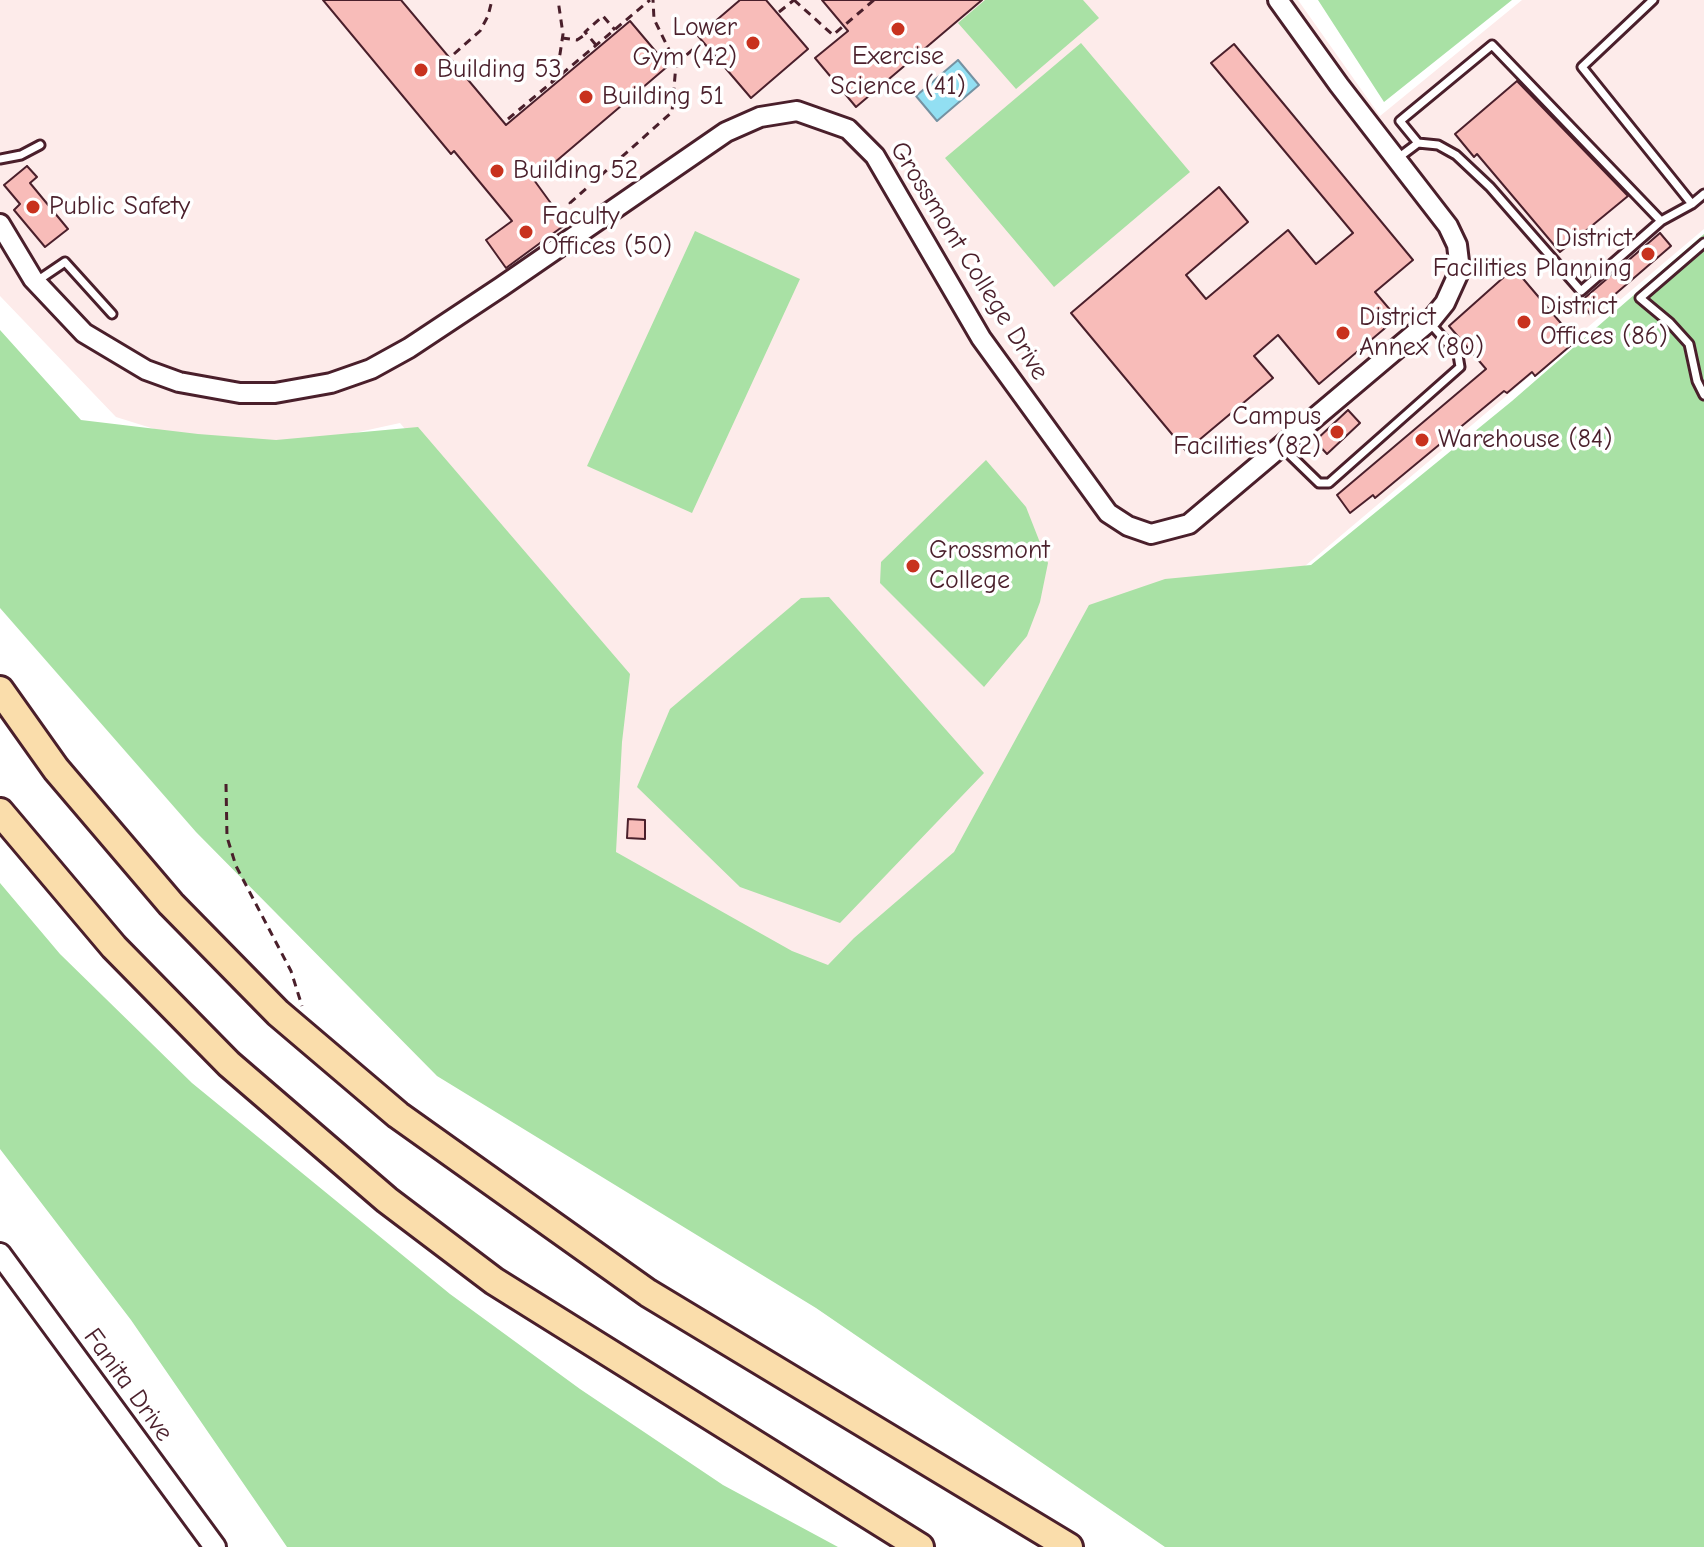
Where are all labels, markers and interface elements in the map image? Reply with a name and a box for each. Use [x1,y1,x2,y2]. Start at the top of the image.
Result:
place label: Lower Gym (42) [632,12,737,74]
marker: Exercise Science (41) [889,20,907,38]
marker: Lower Gym (42) [744,34,762,52]
place label: Exercise Science (41) [830,41,966,102]
place label: Building 53 [437,54,562,86]
marker: Building 53 [412,61,430,79]
place label: Building 51 [602,81,724,113]
marker: Building 51 [577,88,595,106]
street label: Grossmont College Drive [883,136,1055,386]
place label: Building 52 [513,155,638,187]
marker: Building 52 [488,162,506,180]
place label: Public Safety [49,191,190,223]
marker: Public Safety [24,198,42,216]
place label: Faculty Offices (50) [542,201,672,262]
marker: Faculty Offices (50) [517,223,535,241]
place label: District Facilities Planning [1433,223,1632,284]
marker: District Facilities Planning [1639,245,1657,263]
place label: District Offices (86) [1540,291,1668,352]
place label: District Annex (80) [1359,302,1484,364]
marker: District Offices (86) [1515,313,1533,331]
marker: District Annex (80) [1334,324,1352,342]
place label: Campus Facilities (82) [1173,401,1321,462]
marker: Campus Facilities (82) [1328,423,1346,441]
place label: Warehouse (84) [1438,424,1612,456]
marker: Warehouse (84) [1413,431,1431,449]
place label: Grossmont College [929,535,1050,596]
marker: Grossmont College [904,557,922,575]
street label: Fanita Drive [77,1322,179,1448]

